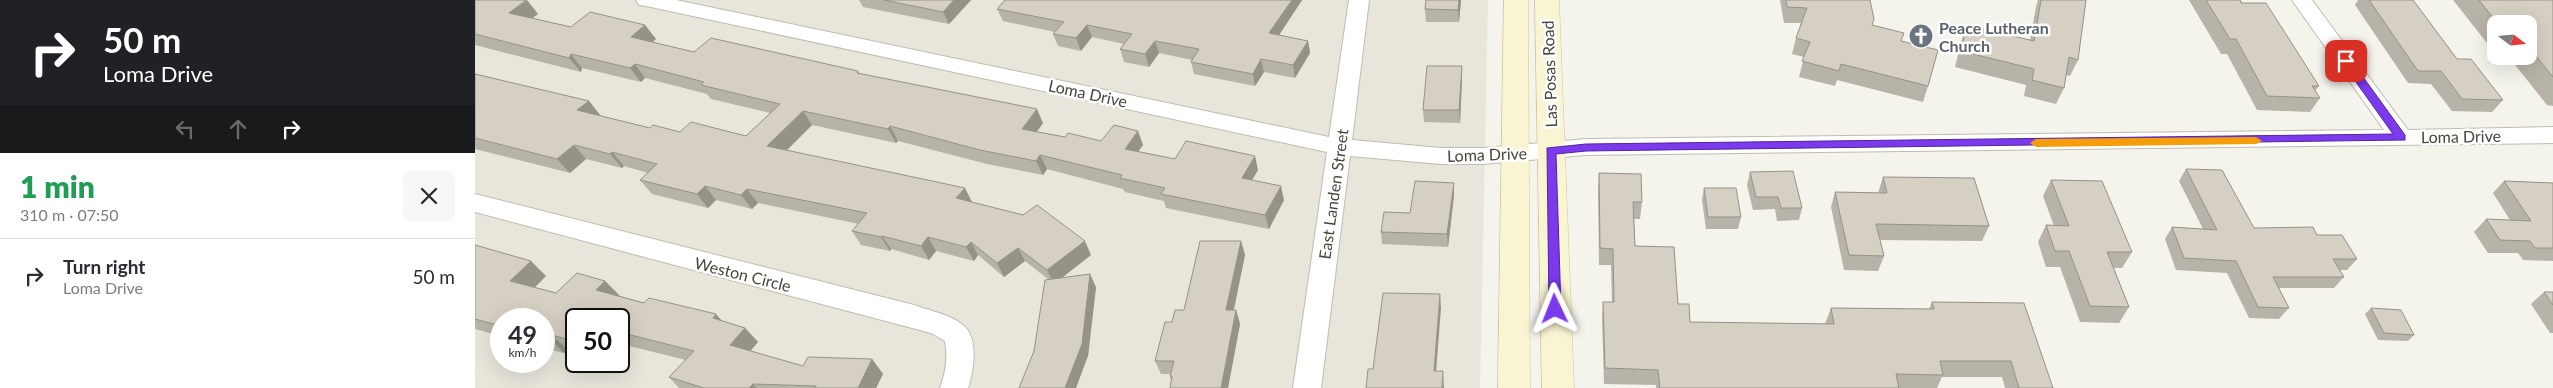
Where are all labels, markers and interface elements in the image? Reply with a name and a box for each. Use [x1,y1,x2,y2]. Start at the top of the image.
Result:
north arrow [2487,15,2537,65]
map controls [2487,15,2537,65]
text: 50 m [103,18,181,60]
place label: Peace Lutheran Church [1939,18,2049,55]
icon: right [20,20,85,85]
street label: Las Posas Road [1538,20,1560,128]
church icon: Peace Lutheran Church [1908,23,1934,49]
pin [2325,40,2367,82]
icon: arrive [2332,47,2360,75]
text: Loma Drive [103,60,213,87]
street label: Loma Drive [1047,75,1129,111]
icon: left [171,115,199,143]
icon: ahead [224,115,252,143]
icon: right [277,115,305,143]
street label: Loma Drive [2421,126,2501,146]
street label: East Landen Street [1314,127,1352,260]
street label: Loma Drive [1447,143,1527,165]
text: 1 min [20,168,95,204]
button: close [403,170,455,222]
text: 310 m · 07:50 [20,205,119,224]
street label: Weston Circle [693,253,793,295]
text: Turn right [63,255,145,278]
icon: right [20,262,48,290]
text: 50 m [412,265,455,288]
text: Loma Drive [63,278,143,297]
position arrow [1528,282,1580,334]
speed limit sign: 50 [565,308,630,373]
text: 49 [508,319,537,349]
text: km/h [508,345,537,360]

